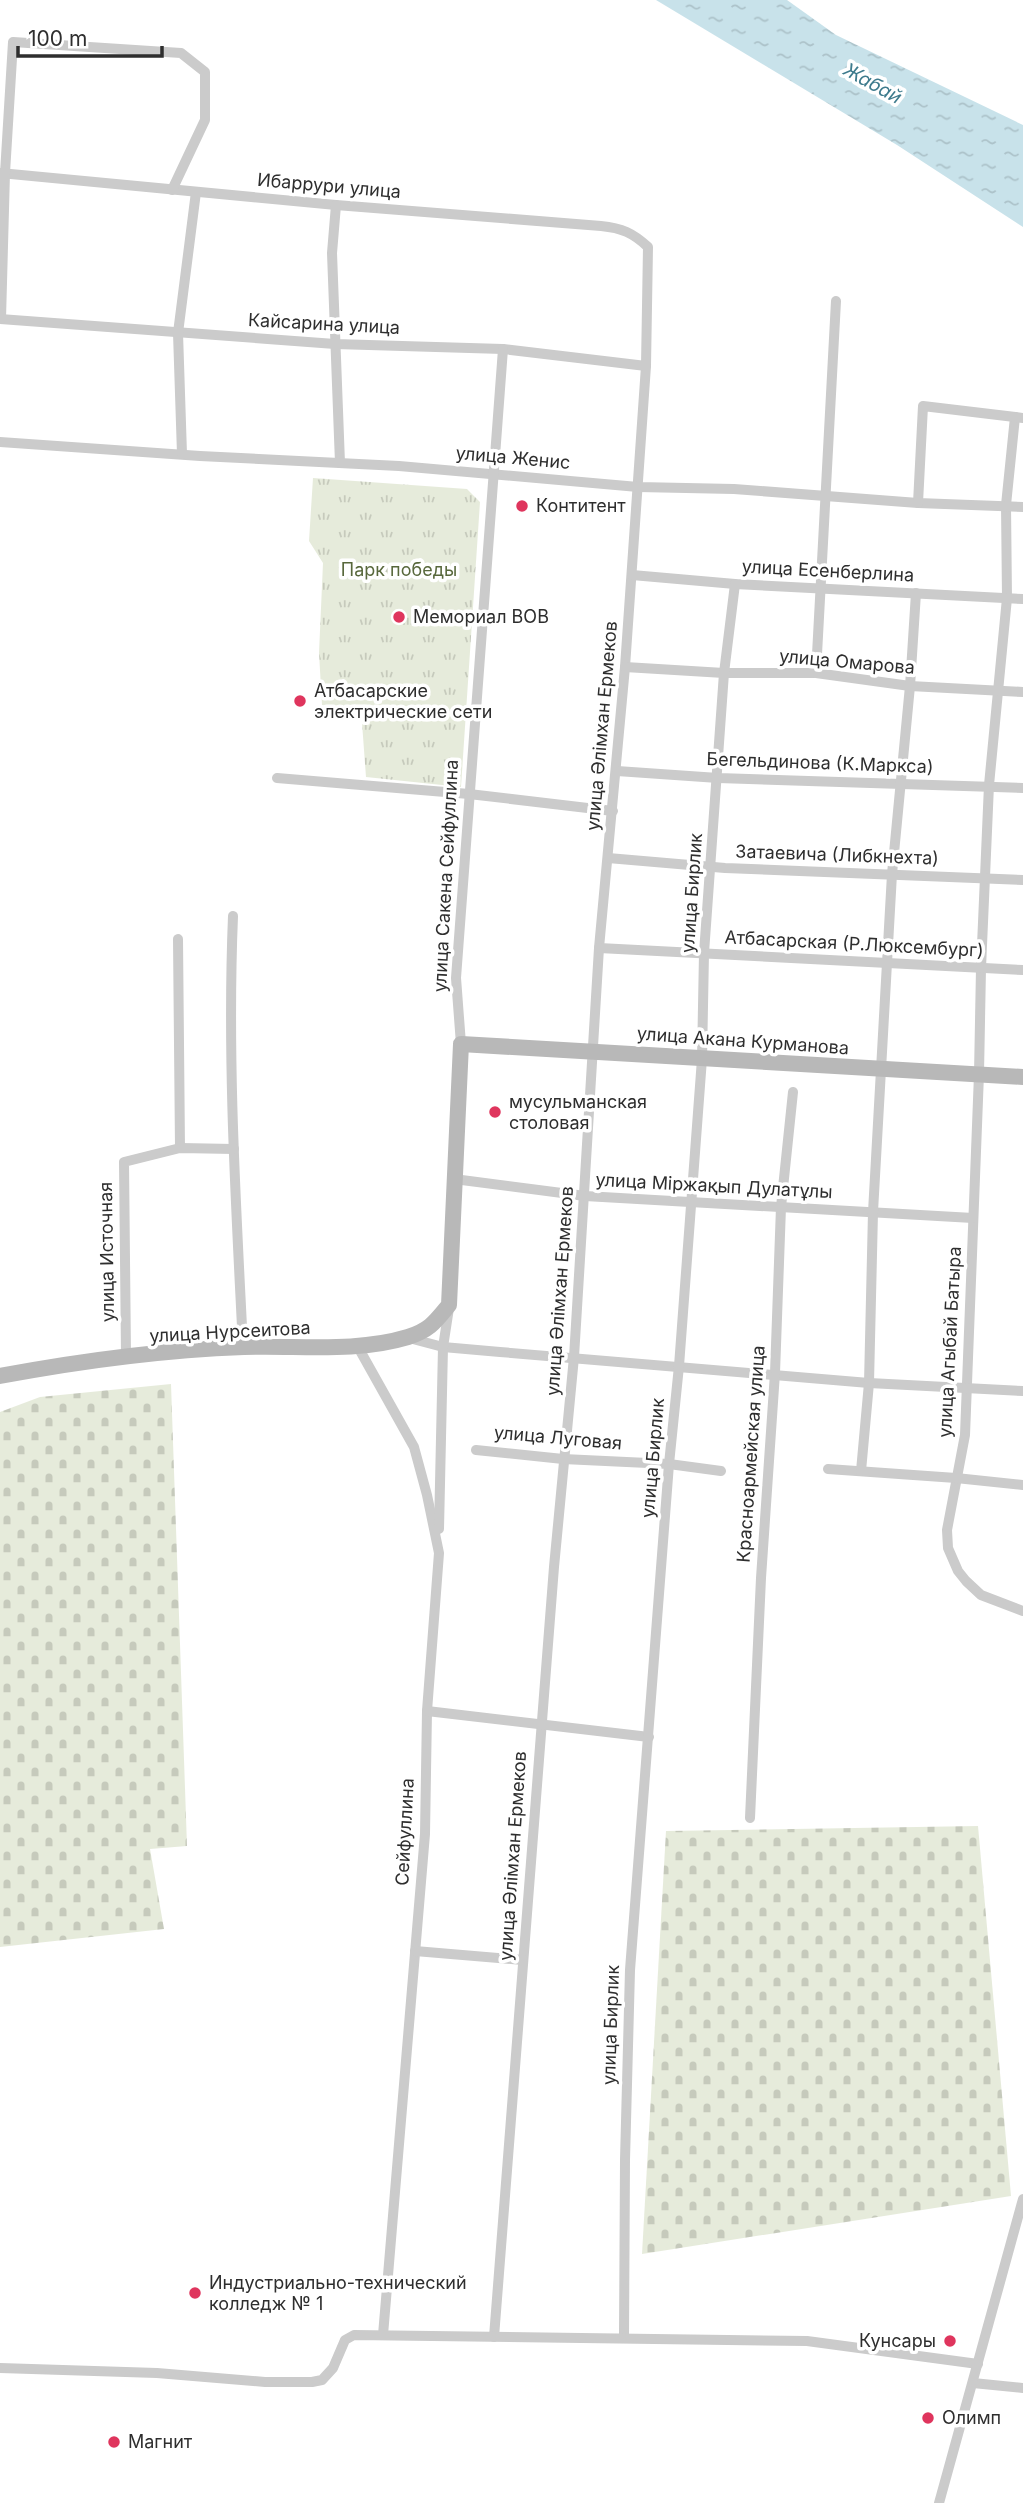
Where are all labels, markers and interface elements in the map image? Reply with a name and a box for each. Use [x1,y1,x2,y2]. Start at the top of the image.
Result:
scale bar [18,14,161,58]
text: 100 m [28,26,87,51]
water label: Жабай [839,58,906,109]
street label: Ибаррури улица [256,169,402,202]
street label: Кайсарина улица [248,309,400,338]
street label: улица Женис [455,442,571,473]
place label: Контитент [536,495,626,516]
marker: Контитент [514,498,530,514]
street label: улица Есенберлина [741,556,915,585]
park label: Парк победы [341,559,457,580]
place label: Мемориал ВОВ [413,606,549,627]
marker: Мемориал ВОВ [391,609,407,625]
street label: улица Әлімхан Ермеков [582,620,621,832]
street label: улица Омарова [778,645,916,678]
place label: Атбасарские электрические сети [314,680,492,722]
marker: Атбасарские электрические сети [292,693,308,709]
street label: Бегельдинова (К.Маркса) [706,748,934,777]
street label: улица Сакена Сейфуллина [429,759,462,993]
street label: улица Бирлик [677,832,706,954]
street label: Затаевича (Либкнехта) [735,840,939,869]
street label: Атбасарская (Р.Люксембург) [724,926,984,961]
street label: улица Акана Курманова [636,1023,850,1058]
place label: мусульманская столовая [509,1091,647,1133]
marker: мусульманская столовая [487,1104,503,1120]
street label: улица Міржақып Дулатұлы [595,1169,833,1202]
street label: улица Источная [95,1182,118,1322]
street label: улица Әлімхан Ермеков [542,1185,577,1397]
street label: улица Агыбай Батыра [934,1246,965,1438]
street label: улица Нурсеитова [149,1317,311,1346]
street label: Красноармейская улица [732,1345,769,1563]
street label: улица Бирлик [637,1397,668,1519]
street label: улица Луговая [493,1421,623,1454]
street label: улица Әлімхан Ермеков [495,1750,530,1962]
street label: Сейфуллина [391,1778,418,1886]
street label: улица Бирлик [598,1964,623,2085]
place label: Индустриально-технический колледж № 1 [209,2272,467,2314]
marker: Индустриально-технический колледж № 1 [187,2285,203,2301]
place label: Кунсары [859,2330,936,2351]
marker: Кунсары [942,2333,958,2349]
place label: Олимп [942,2407,1001,2428]
marker: Олимп [920,2410,936,2426]
place label: Магнит [128,2431,193,2452]
marker: Магнит [106,2434,122,2450]

